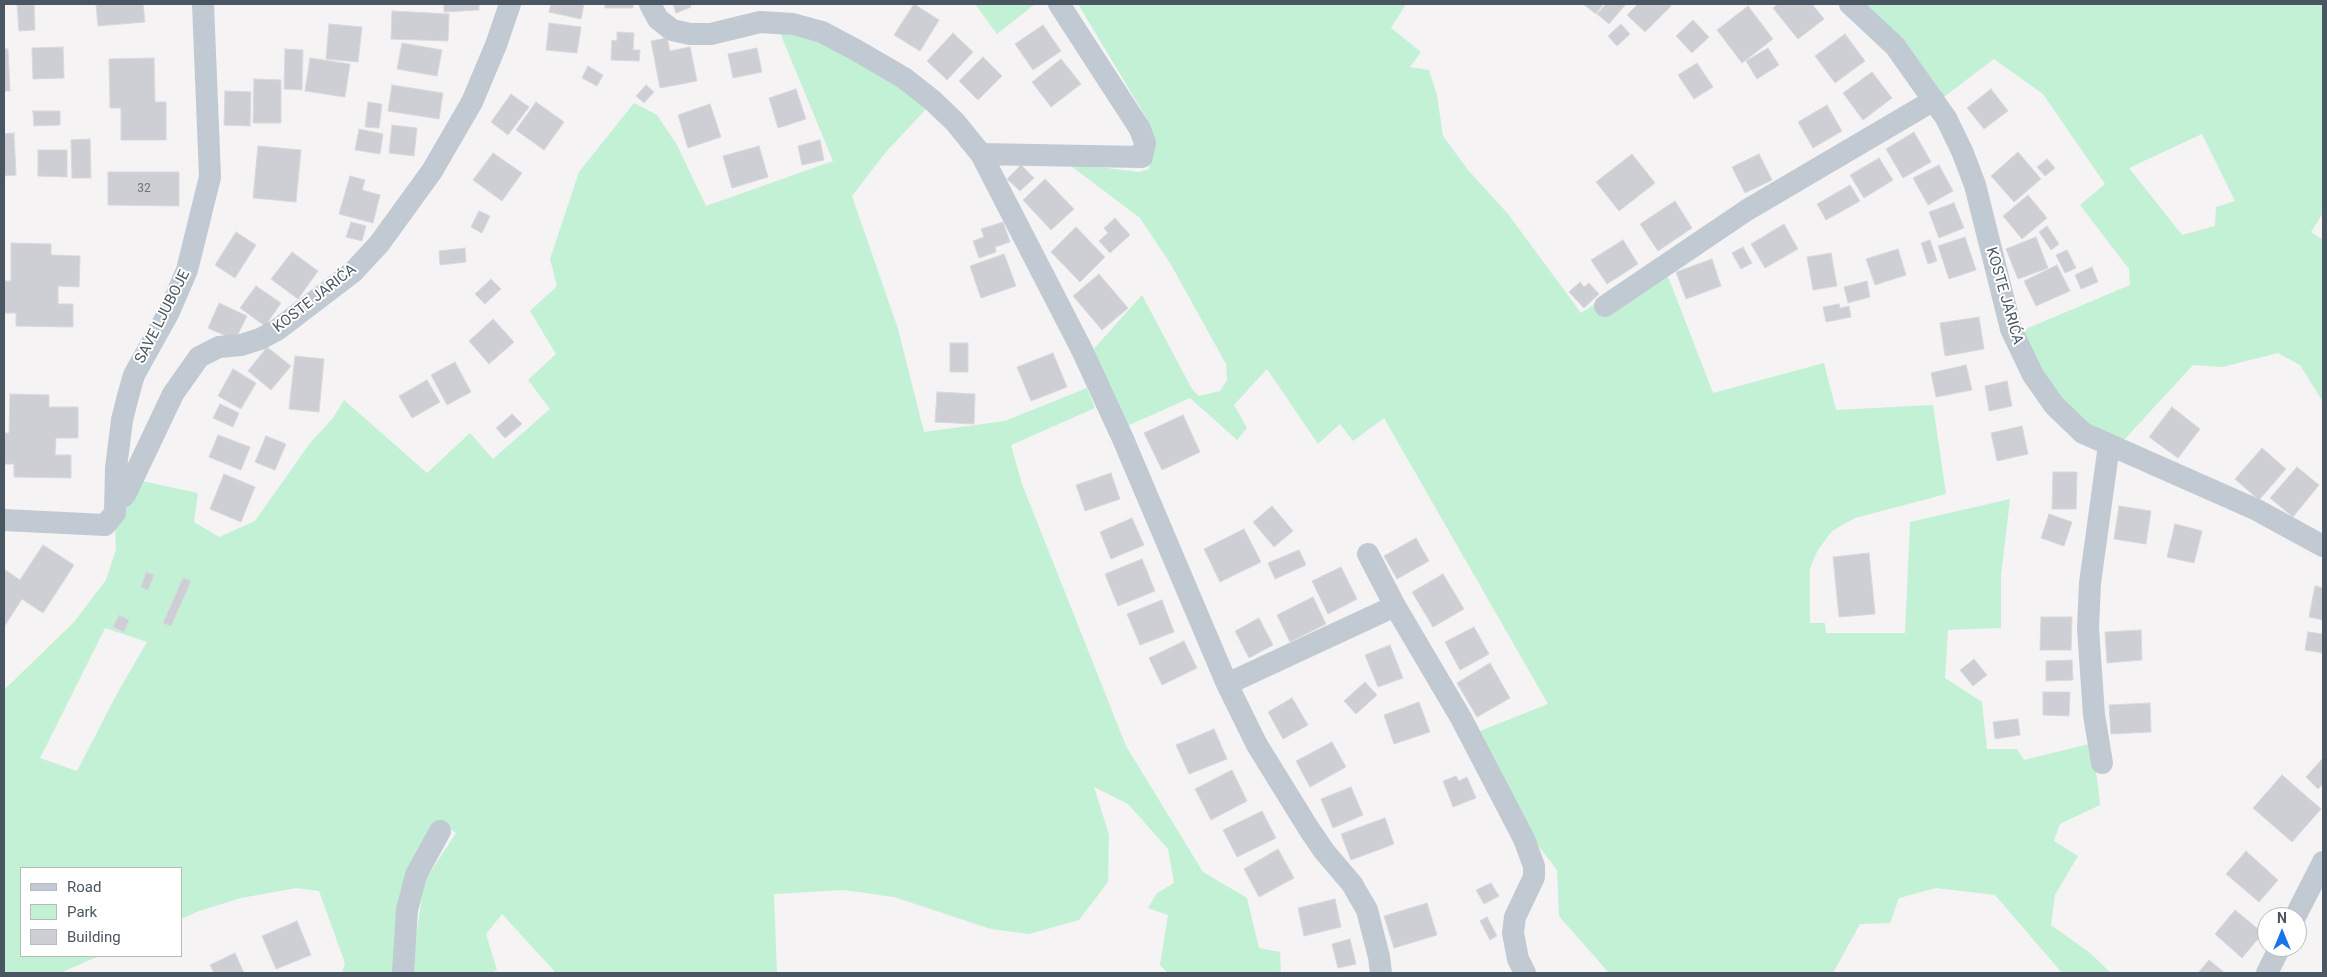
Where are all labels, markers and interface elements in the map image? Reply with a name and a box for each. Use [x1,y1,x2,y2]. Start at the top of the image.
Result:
house number: 32 [137,182,151,196]
street label: KOSTE JARIĆA [1982,245,2026,347]
street label: KOSTE JARIĆA [270,261,360,337]
street label: SAVE LJUBOJE [132,267,194,367]
legend [20,867,182,957]
text: Road [67,878,101,896]
text: Park [67,903,97,921]
north arrow [2257,907,2307,957]
text: N [2277,910,2287,926]
text: Building [67,928,121,946]

